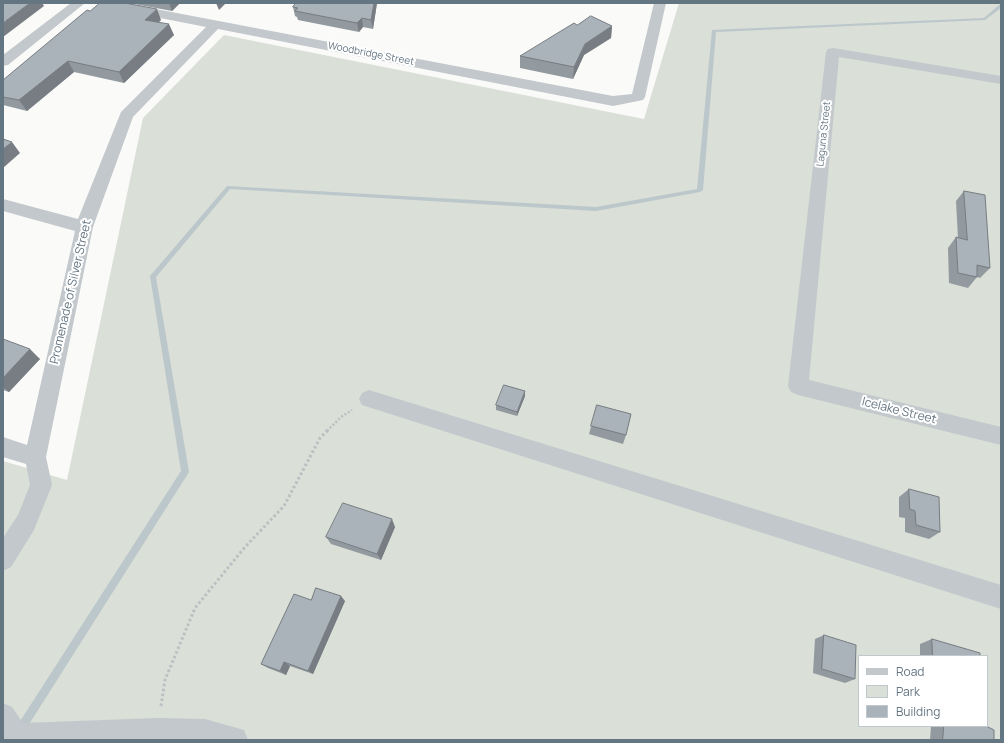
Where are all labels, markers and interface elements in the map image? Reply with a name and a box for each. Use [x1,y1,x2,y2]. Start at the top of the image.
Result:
street label: Woodbridge Street [327,40,415,68]
street label: Laguna Street [815,101,833,167]
street label: Promenade of Silver Street [47,219,95,365]
street label: Icelake Street [860,395,938,427]
legend [858,655,988,727]
text: Road [896,663,924,680]
text: Park [896,683,920,700]
text: Building [896,703,940,720]

